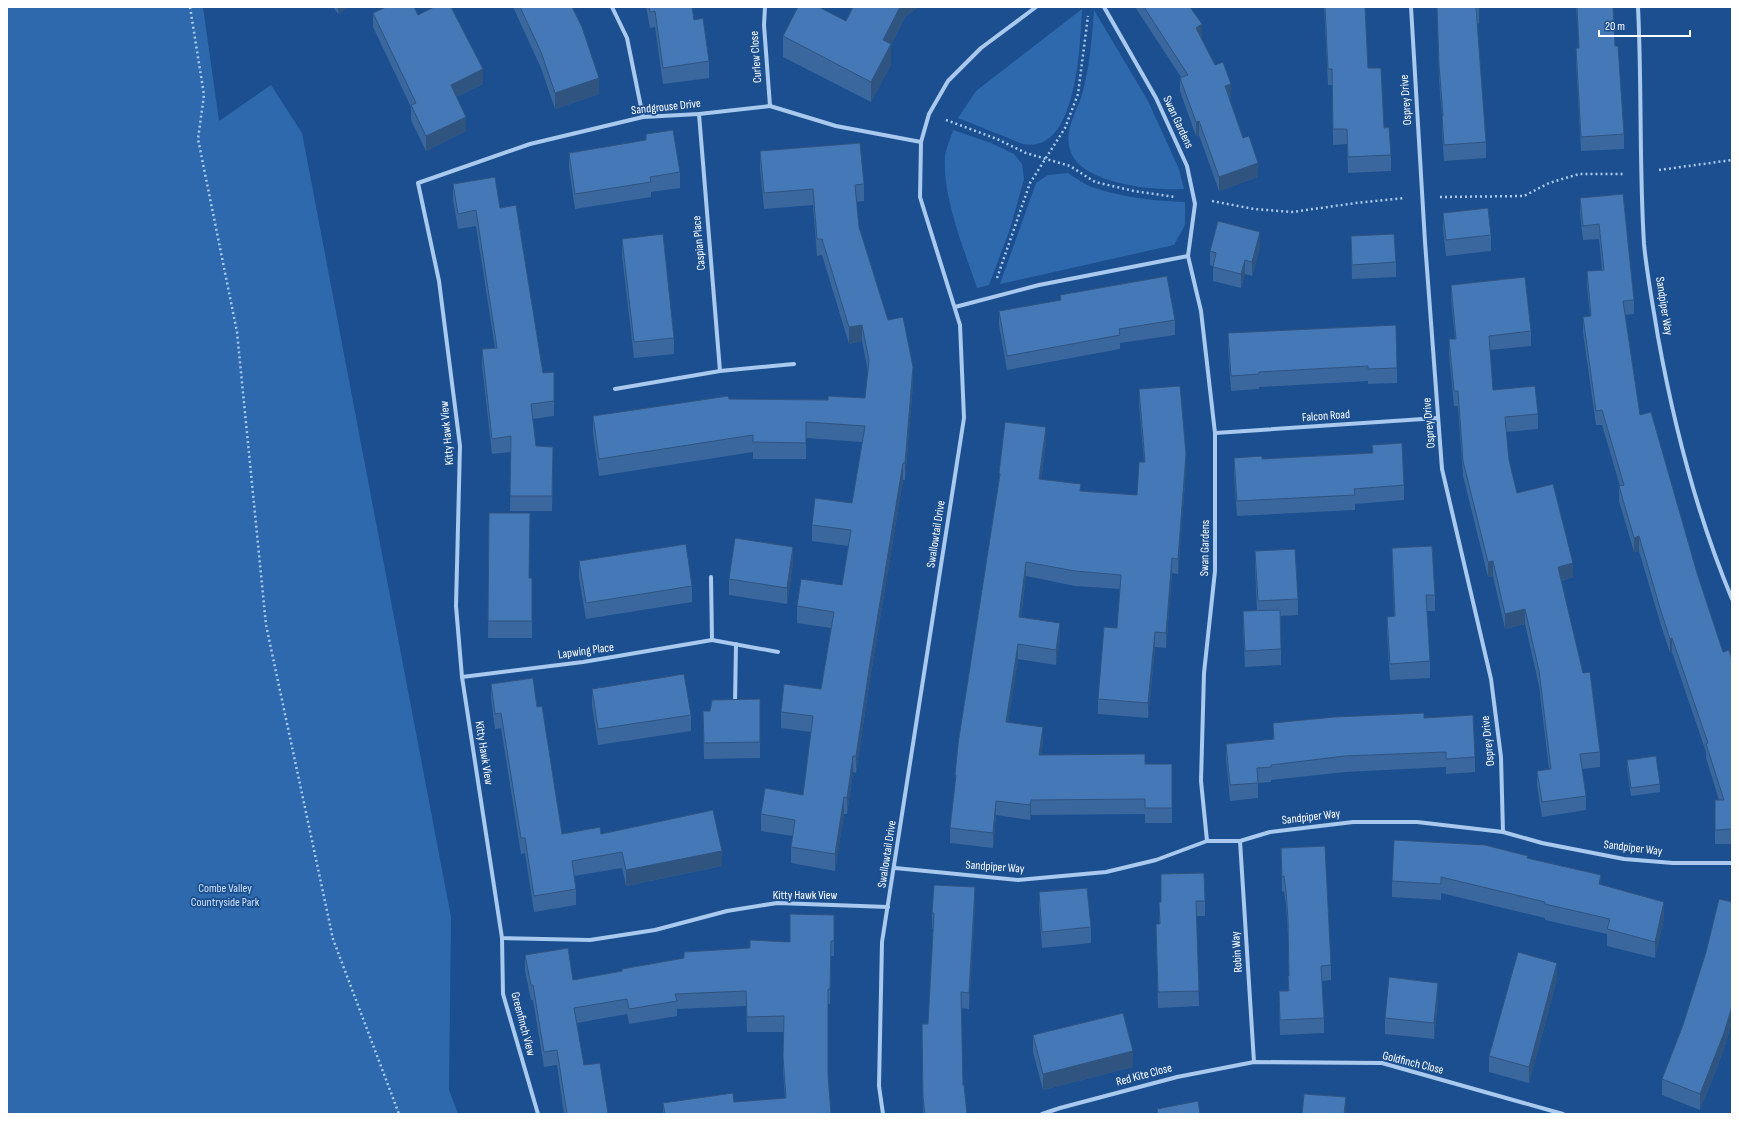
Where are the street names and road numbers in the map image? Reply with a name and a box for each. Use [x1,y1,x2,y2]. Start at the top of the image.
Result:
street label: Curlew Close [747,30,765,83]
street label: Osprey Drive [1397,74,1415,126]
street label: Swan Gardens [1159,93,1197,151]
street label: Sandgrouse Drive [630,96,702,118]
street label: Caspian Place [689,215,709,271]
street label: Sandpiper Way [1652,276,1676,337]
street label: Osprey Drive [1419,397,1439,449]
street label: Kitty Hawk View [437,400,457,466]
street label: Falcon Road [1302,407,1350,425]
street label: Swallowtail Drive [923,499,949,569]
street label: Swan Gardens [1197,520,1213,576]
street label: Lapwing Place [557,640,615,662]
street label: Osprey Drive [1478,715,1498,767]
street label: Kitty Hawk View [472,720,497,786]
street label: Sandpiper Way [1281,806,1342,828]
street label: Swallowtail Drive [874,819,900,889]
street label: Sandpiper Way [1603,837,1664,859]
street label: Sandpiper Way [965,857,1025,877]
street label: Kitty Hawk View [773,888,838,903]
street label: Robin Way [1228,931,1246,973]
street label: Greenfinch View [507,990,539,1058]
street label: Goldfinch Close [1381,1048,1445,1078]
street label: Red Kite Close [1114,1060,1174,1090]

